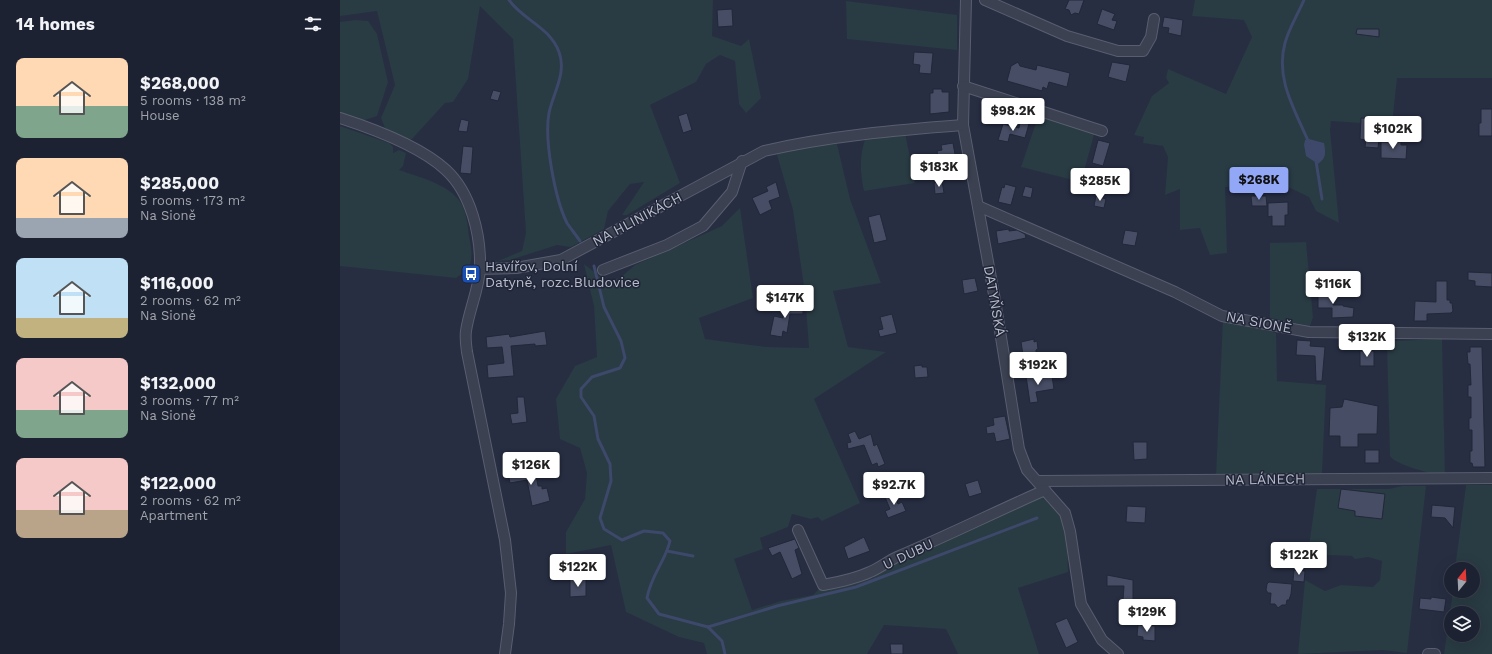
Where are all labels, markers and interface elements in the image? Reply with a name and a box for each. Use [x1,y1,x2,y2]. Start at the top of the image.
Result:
icon: filters [302,13,324,35]
text: 14 homes [16,14,95,34]
text: $268,000 [140,73,220,93]
icon: home [48,74,96,122]
text: 5 rooms · 138 m² [140,93,246,108]
pin: $98.2K [980,98,1046,132]
text: $98.2K [990,103,1036,118]
text: House [140,108,180,123]
pin: $102K [1365,116,1421,150]
text: $102K [1373,121,1413,136]
pin: $183K [911,154,967,188]
text: $183K [920,159,958,174]
pin: $268K [1231,167,1287,201]
pin: $285K [1072,168,1128,202]
text: $268K [1238,172,1280,187]
text: $285,000 [140,173,219,193]
text: $285K [1080,173,1120,188]
icon: home [48,174,96,222]
street label: NA HLINIKÁCH [590,189,684,249]
text: 5 rooms · 173 m² [140,193,245,208]
text: Na Sioně [140,208,196,223]
place label: Havířov, Dolní Datyně, rozc.Bludovice [485,258,640,290]
bus stop icon: Havířov, Dolní Datyně, rozc.Bludovice [460,263,482,285]
street label: DATYŇSKÁ [981,264,1009,338]
pin: $116K [1305,271,1361,305]
text: $116,000 [140,273,214,293]
icon: home [48,274,96,322]
text: $116K [1315,276,1351,291]
pin: $147K [757,285,813,319]
text: $147K [766,290,804,305]
text: 2 rooms · 62 m² [140,293,241,308]
text: Na Sioně [140,308,196,323]
street label: NA SIONĚ [1225,308,1293,336]
pin: $132K [1339,324,1395,358]
text: $132K [1348,329,1386,344]
pin: $192K [1010,352,1066,386]
text: $192K [1019,357,1057,372]
text: $132,000 [140,373,216,393]
icon: home [48,374,96,422]
text: 3 rooms · 77 m² [140,393,239,408]
text: Na Sioně [140,408,196,423]
pin: $126K [503,452,559,486]
text: $126K [512,457,550,472]
street label: NA LÁNECH [1225,470,1305,488]
pin: $92.7K [861,472,927,506]
text: $122,000 [140,473,216,493]
icon: home [48,474,96,522]
text: $92.7K [872,477,916,492]
text: 2 rooms · 62 m² [140,493,241,508]
text: Apartment [140,508,208,523]
street label: U DUBU [880,535,936,573]
pin: $122K [1271,542,1327,576]
text: $122K [1280,547,1318,562]
pin: $122K [550,554,606,588]
text: $122K [559,559,597,574]
north arrow [1444,562,1480,598]
map controls [1444,562,1480,642]
pin: $129K [1119,599,1175,633]
text: $129K [1128,604,1166,619]
button: layers [1444,606,1480,642]

